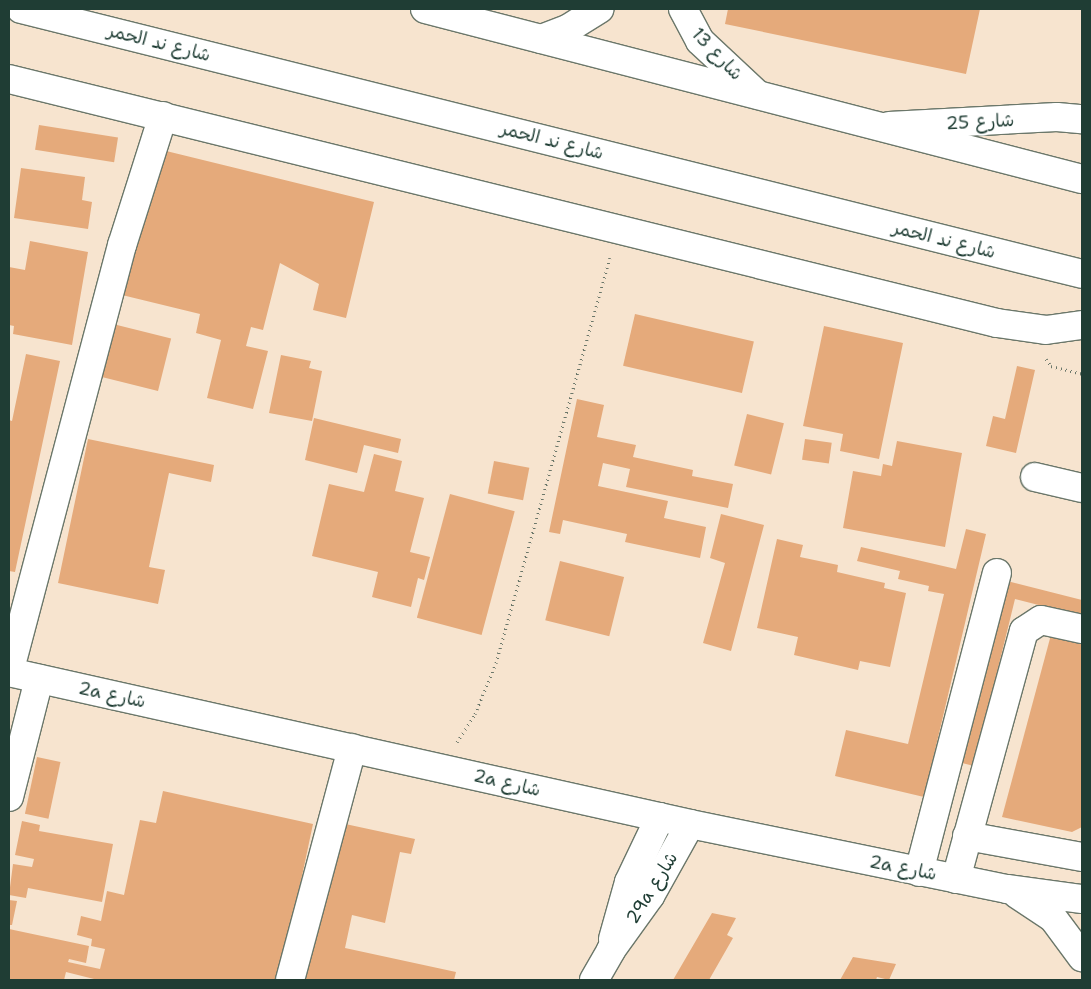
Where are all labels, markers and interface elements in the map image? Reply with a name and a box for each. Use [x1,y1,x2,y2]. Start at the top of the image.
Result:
street label: شارع ند الحمر [105,20,213,66]
street label: شارع 13 [687,23,747,85]
street label: شارع 25 [945,109,1015,135]
street label: شارع ند الحمر [498,118,606,164]
street label: شارع ند الحمر [890,217,998,263]
street label: 2a شارع [76,677,148,713]
street label: 2a شارع [471,765,543,801]
street label: 29a شارع [622,848,682,928]
street label: 2a شارع [867,851,939,885]

